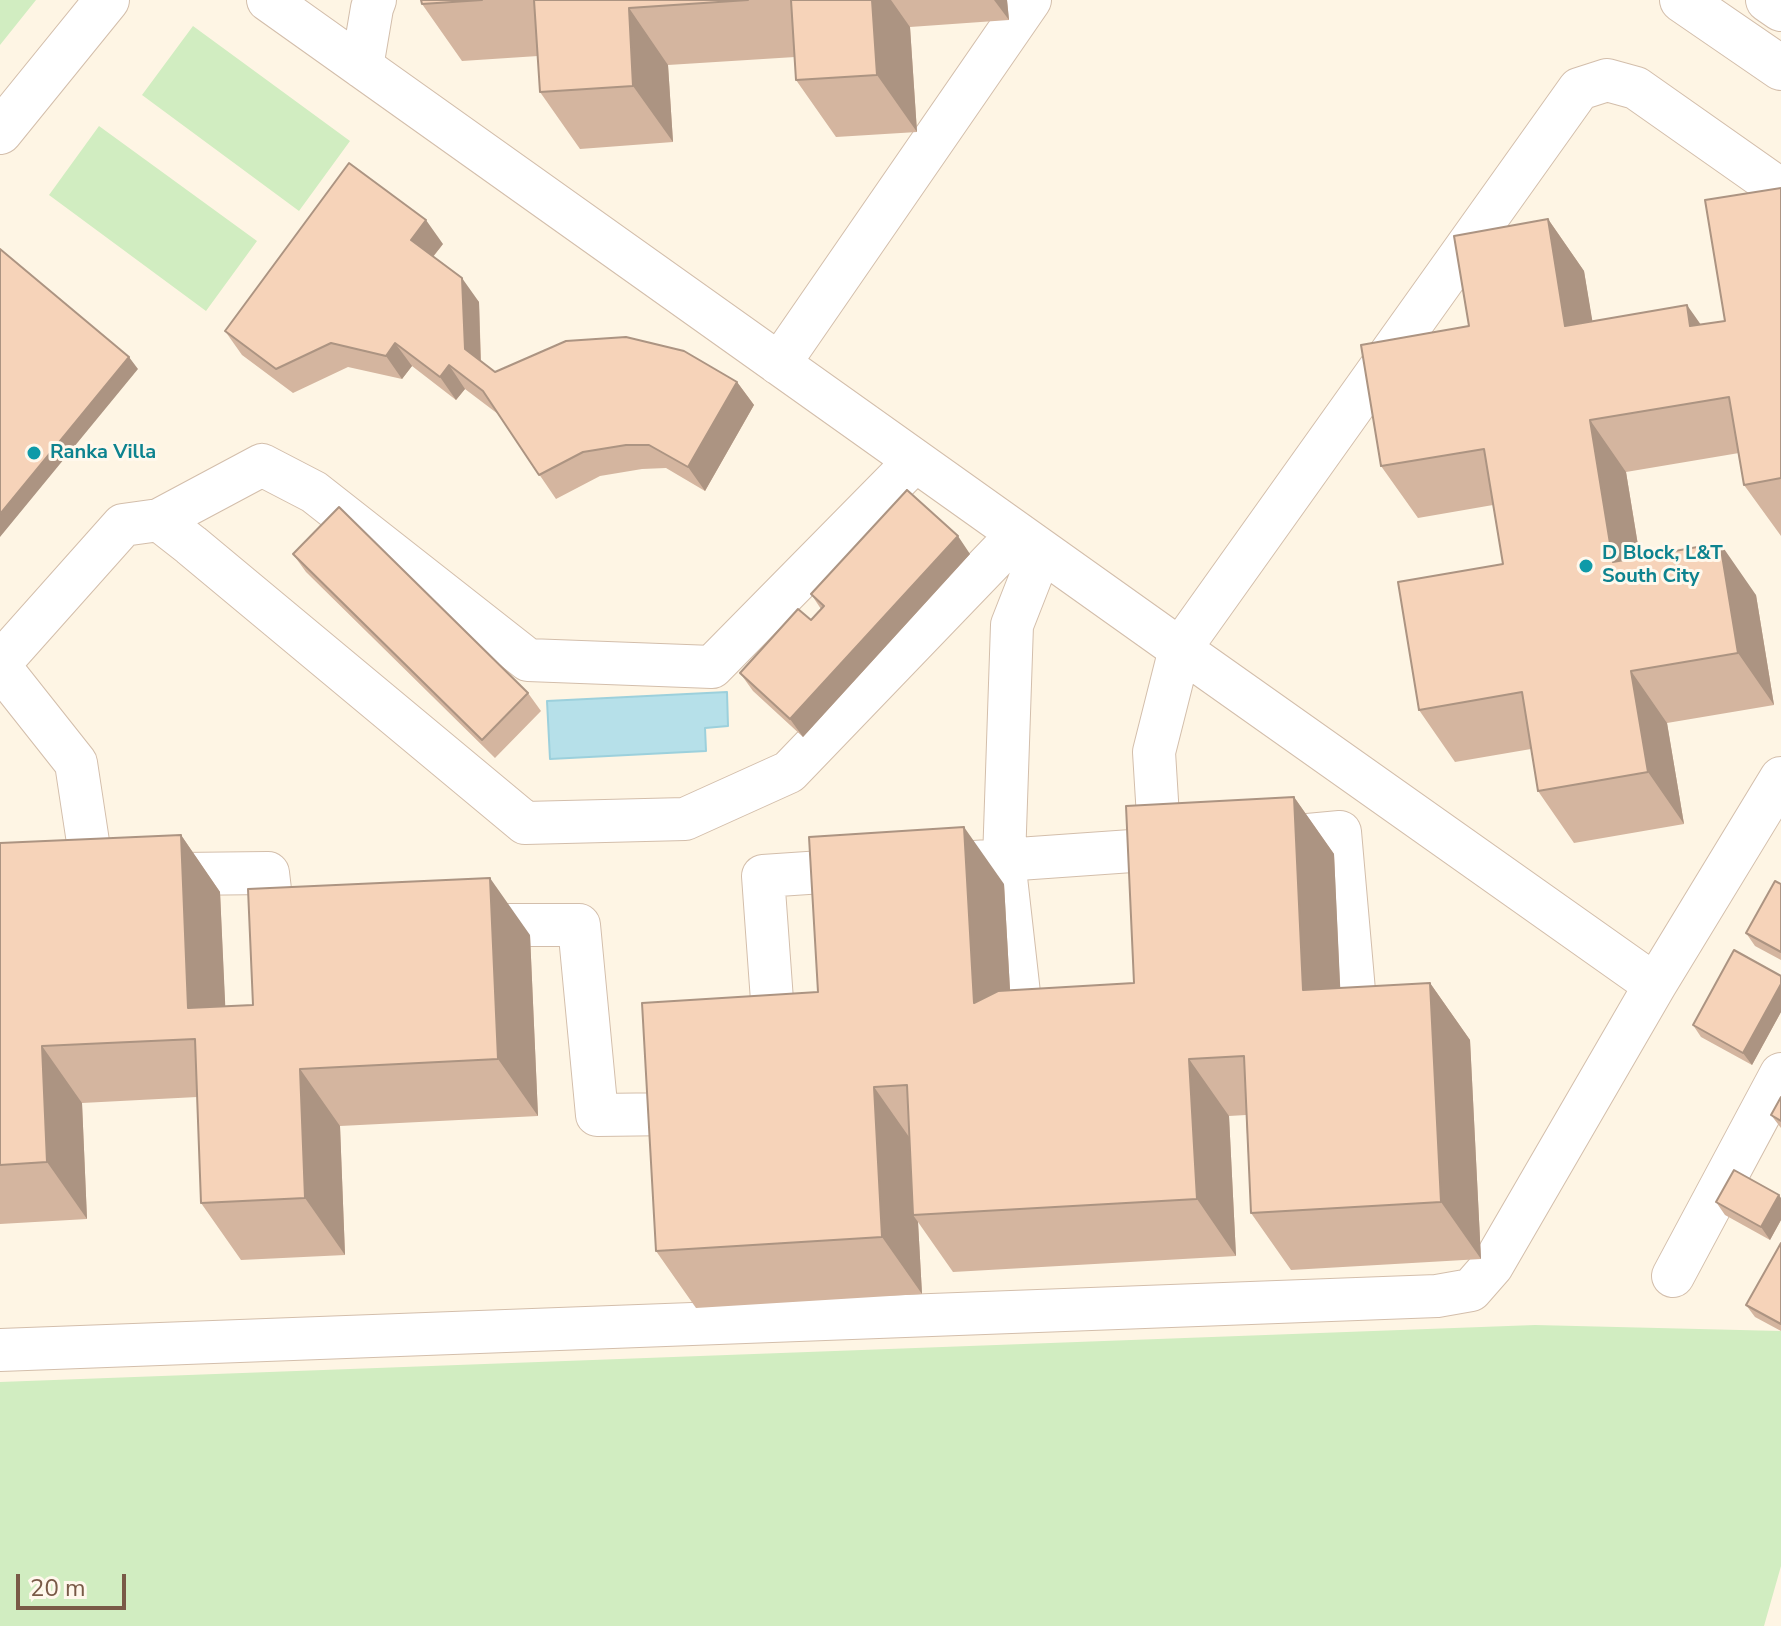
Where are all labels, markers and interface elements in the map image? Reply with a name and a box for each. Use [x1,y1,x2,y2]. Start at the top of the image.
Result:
place label: Ranka Villa [50,441,156,465]
marker: Ranka Villa [25,444,43,462]
place label: D Block, L&T South City [1602,542,1723,589]
marker: D Block, L&T South City [1577,557,1595,575]
scale bar [20,1558,130,1608]
text: 20 m [30,1572,86,1604]

